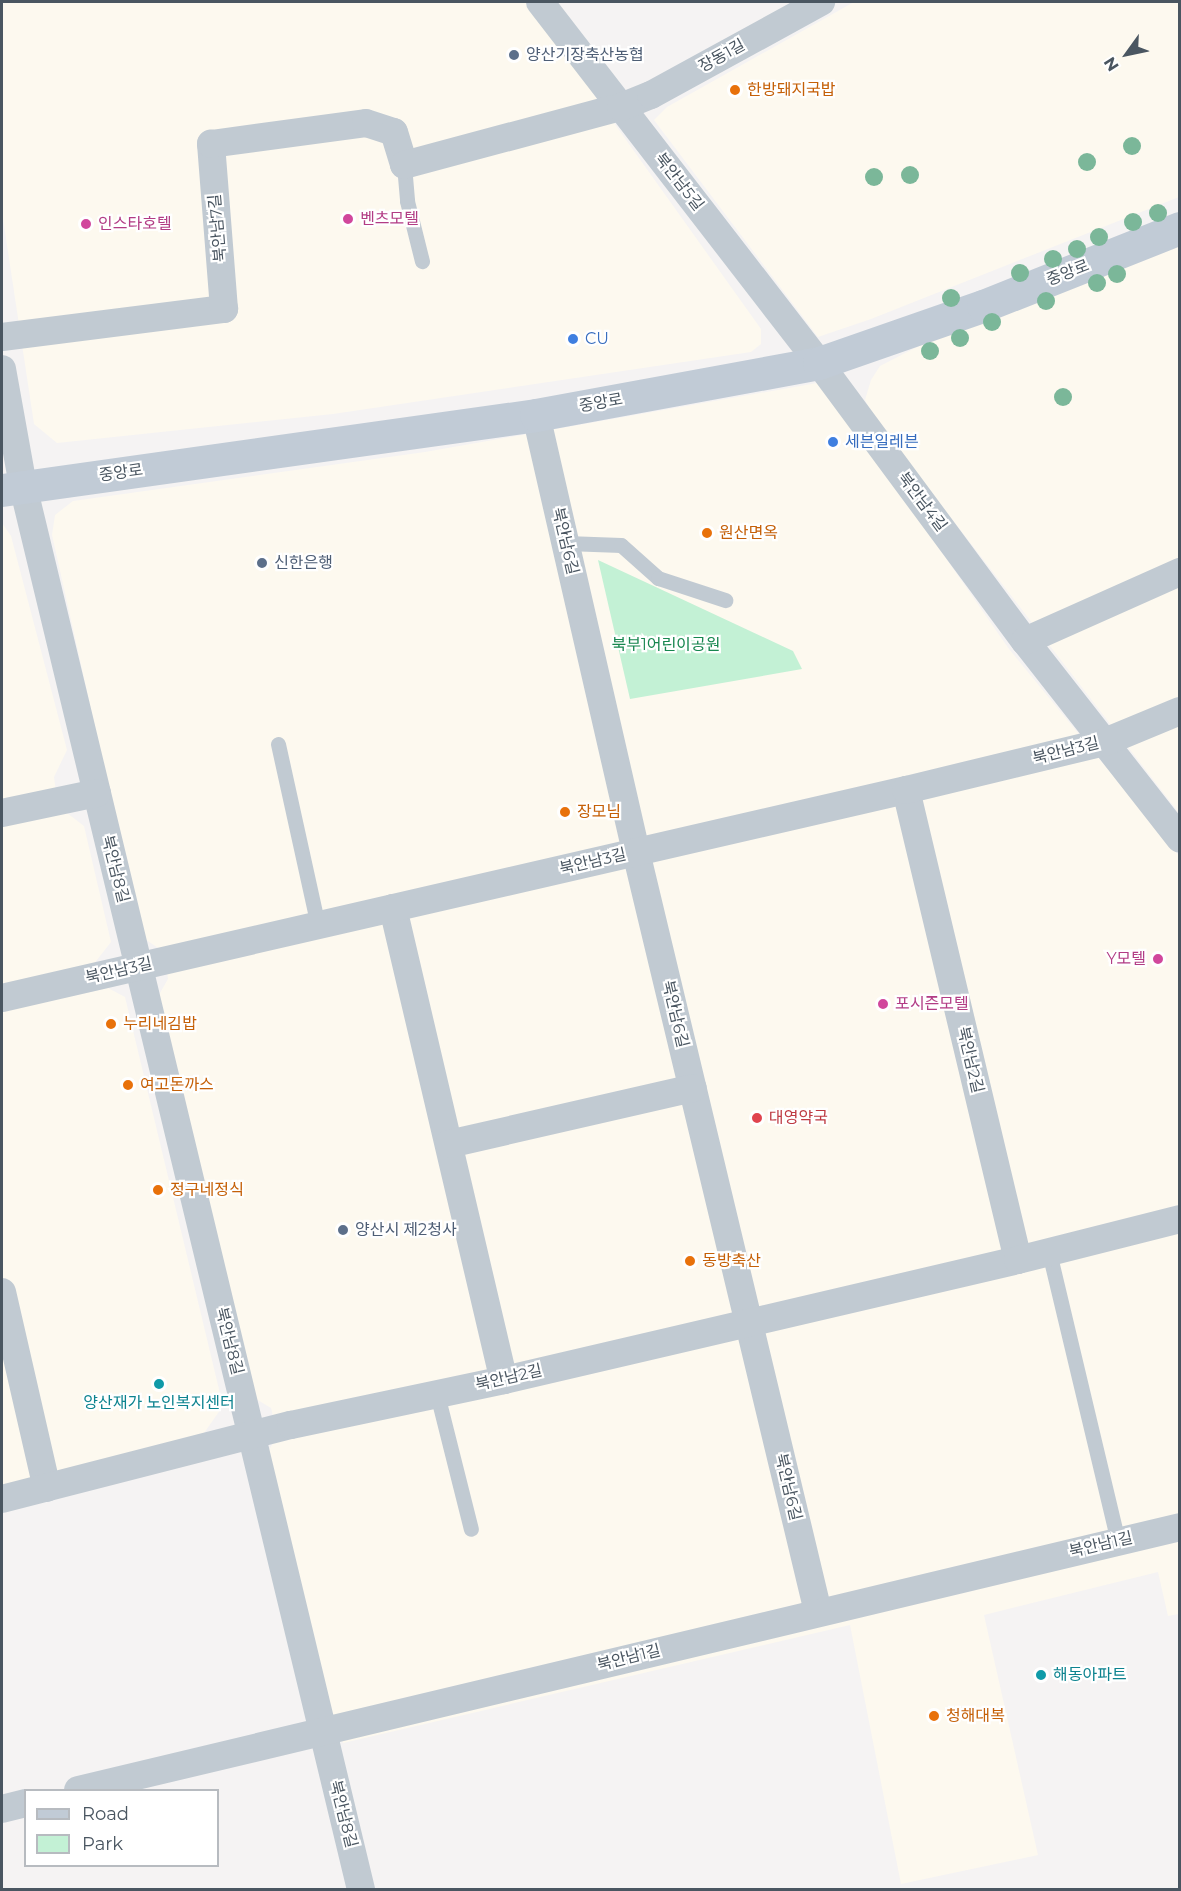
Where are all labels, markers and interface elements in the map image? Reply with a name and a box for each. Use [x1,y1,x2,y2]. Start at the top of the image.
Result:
north arrow [1097,24,1157,84]
street label: 장동1길 [696,35,748,77]
place label: 양산기장축산농협 [526,45,644,65]
marker: 양산기장축산농협 [507,48,521,62]
text: N [1100,53,1123,75]
place label: 한방돼지국밥 [747,80,835,100]
marker: 한방돼지국밥 [728,83,742,97]
street label: 북안남5길 [651,149,707,215]
street label: 북안남7길 [205,193,231,263]
place label: 벤츠모텔 [360,209,419,229]
marker: 벤츠모텔 [341,212,355,226]
place label: 인스타호텔 [98,214,172,234]
marker: 인스타호텔 [79,217,93,231]
street label: 중앙로 [1044,256,1092,290]
place label: CU [585,329,609,349]
marker: CU [566,332,580,346]
street label: 중앙로 [578,390,624,416]
place label: 세븐일레븐 [845,432,919,452]
marker: 세븐일레븐 [826,435,840,449]
street label: 중앙로 [98,460,144,486]
street label: 북안남4길 [893,468,951,536]
street label: 북안남6길 [548,505,582,577]
place label: 원산면옥 [719,523,778,543]
marker: 원산면옥 [700,526,714,540]
place label: 신한은행 [274,553,333,573]
marker: 신한은행 [255,556,269,570]
park label: 북부1어린이공원 [612,635,720,655]
street label: 북안남3길 [1031,733,1101,769]
place label: 장모님 [577,802,621,822]
marker: 장모님 [558,805,572,819]
street label: 북안남8길 [97,833,133,905]
street label: 북안남3길 [558,845,628,879]
place label: Y모텔 [1106,949,1146,969]
marker: Y모텔 [1151,952,1165,966]
street label: 북안남3길 [84,954,154,988]
street label: 북안남6길 [658,978,692,1050]
place label: 포시즌모텔 [895,994,969,1014]
marker: 포시즌모텔 [876,997,890,1011]
place label: 누리네김밥 [123,1014,197,1034]
marker: 누리네김밥 [104,1017,118,1031]
street label: 북안남2길 [953,1025,987,1095]
place label: 여고돈까스 [140,1075,214,1095]
marker: 여고돈까스 [121,1078,135,1092]
place label: 대영약국 [769,1108,828,1128]
marker: 대영약국 [750,1111,764,1125]
place label: 정구네정식 [170,1180,244,1200]
marker: 정구네정식 [151,1183,165,1197]
place label: 양산시 제2청사 [355,1220,457,1240]
marker: 양산시 제2청사 [336,1223,350,1237]
place label: 동방축산 [702,1251,761,1271]
marker: 동방축산 [683,1254,697,1268]
street label: 북안남8길 [211,1305,247,1377]
street label: 북안남2길 [474,1361,544,1395]
marker: 양산재가 노인복지센터 [152,1377,166,1391]
place label: 양산재가 노인복지센터 [83,1393,235,1413]
street label: 북안남6길 [771,1451,805,1523]
street label: 북안남1길 [1067,1528,1135,1562]
street label: 북안남1길 [595,1641,663,1675]
place label: 해동아파트 [1053,1665,1127,1685]
marker: 해동아파트 [1034,1668,1048,1682]
place label: 청해대복 [946,1706,1005,1726]
marker: 청해대복 [927,1709,941,1723]
street label: 북안남8길 [325,1778,361,1850]
legend [24,1789,219,1867]
text: Road [82,1803,129,1825]
text: Park [82,1833,123,1855]

